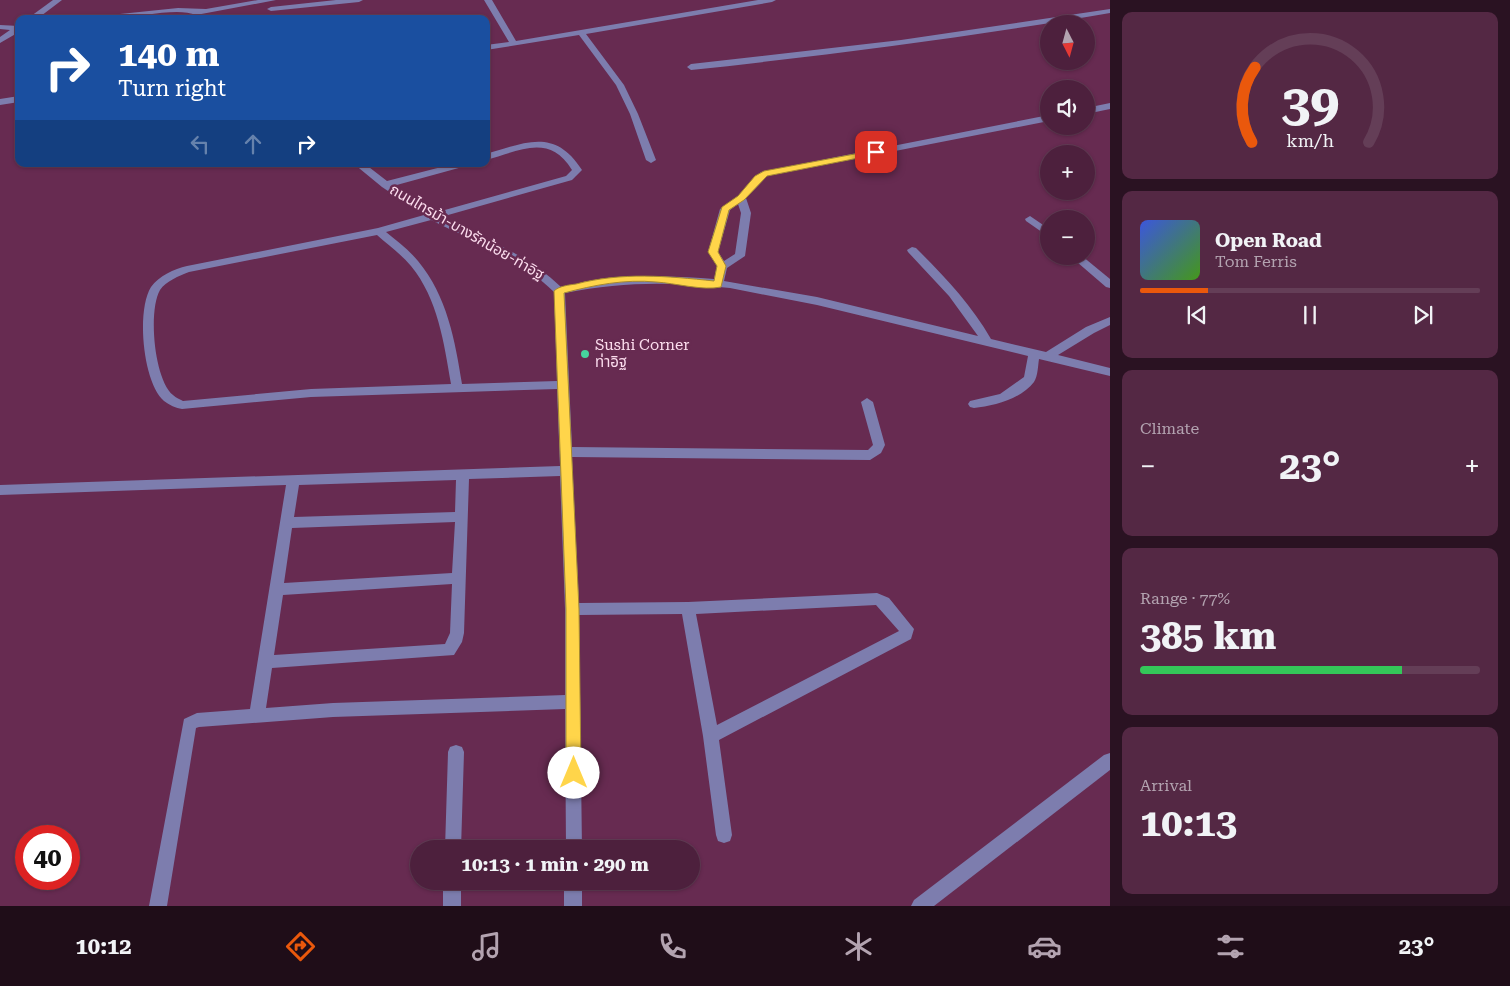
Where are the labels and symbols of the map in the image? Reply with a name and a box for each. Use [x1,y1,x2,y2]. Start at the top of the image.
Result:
north arrow [1040,15,1095,70]
pin [855,131,897,173]
street label: ถนนไทรม้า-บางรักน้อย-ท่าอิฐ [387,180,547,284]
place label: Sushi Corner ท่าอิฐ [595,336,689,371]
marker: Sushi Corner ท่าอิฐ [579,348,591,360]
position arrow [547,746,599,798]
speed limit sign: 40 [15,825,80,890]

